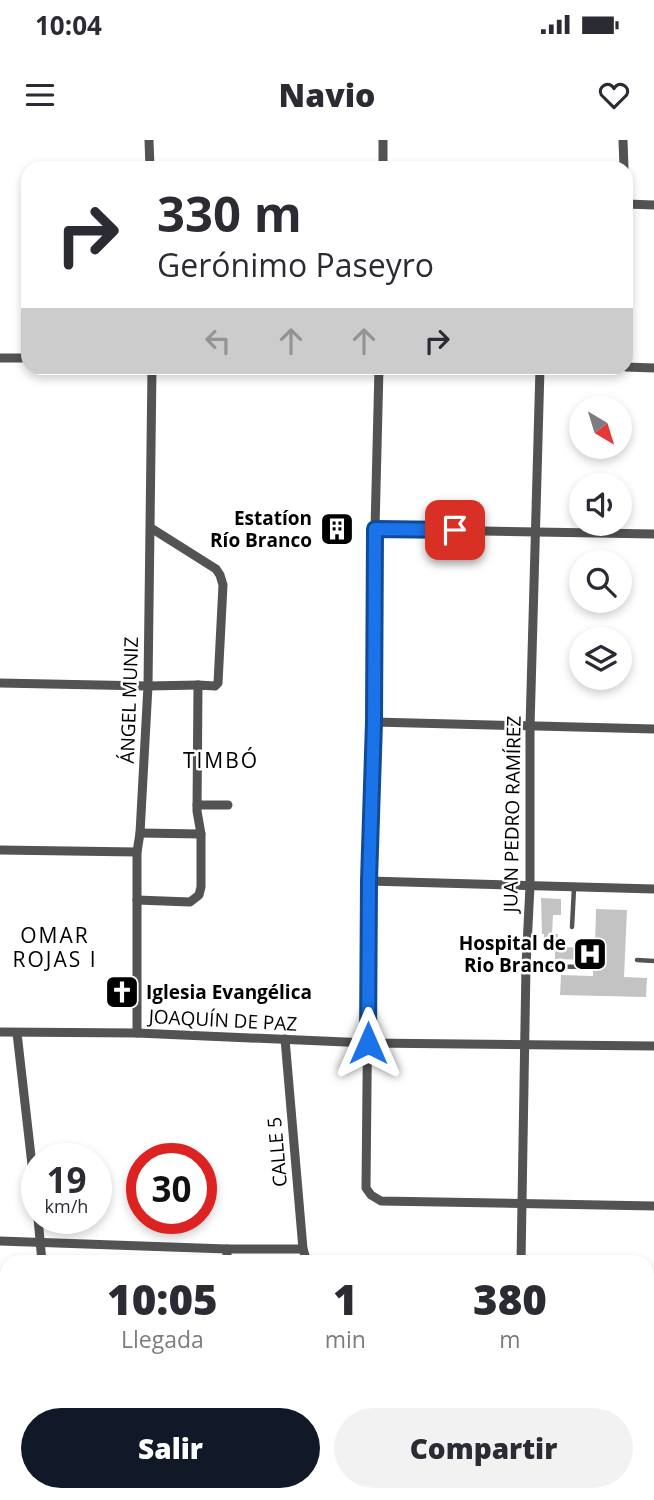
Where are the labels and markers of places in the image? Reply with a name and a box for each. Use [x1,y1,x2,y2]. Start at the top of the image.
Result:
pin [425,500,485,560]
place label: Estatíon Río Branco [210,505,312,553]
building icon: Estatíon Río Branco [318,510,356,548]
place label: Hospital de Rio Branco [459,930,566,978]
hospital icon: Hospital de Rio Branco [571,935,609,973]
church icon: Iglesia Evangélica [103,973,141,1011]
place label: Iglesia Evangélica [146,979,312,1005]

